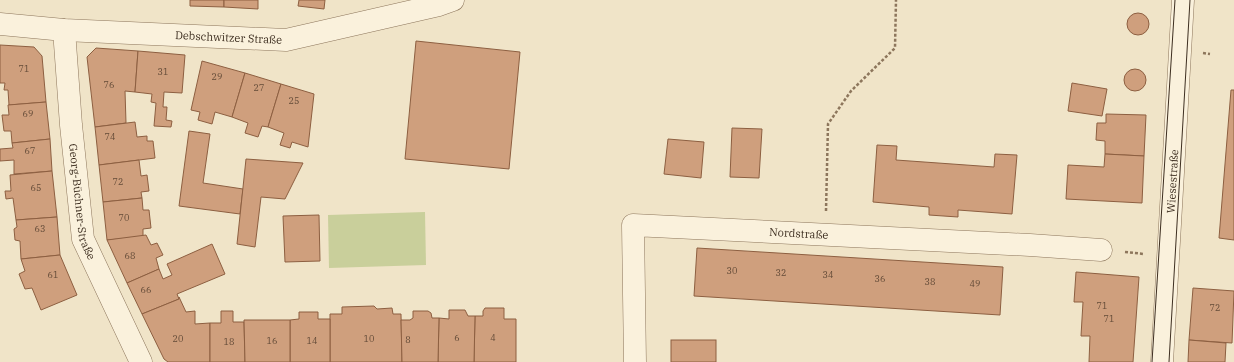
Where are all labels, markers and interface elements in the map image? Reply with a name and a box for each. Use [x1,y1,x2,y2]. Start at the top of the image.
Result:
street label: Debschwitzer Straße [175,28,282,47]
house number: 71 [19,63,29,74]
house number: 31 [158,66,168,77]
house number: 29 [212,71,222,82]
house number: 76 [104,79,114,90]
house number: 27 [254,82,264,93]
house number: 25 [289,95,299,106]
house number: 69 [23,108,33,119]
house number: 74 [105,131,115,142]
street label: Georg-Büchner-Straße [66,143,99,262]
house number: 67 [25,145,35,156]
street label: Wiesestraße [1164,149,1181,214]
house number: 72 [113,176,123,187]
house number: 65 [31,182,41,193]
house number: 70 [119,212,129,223]
house number: 63 [35,223,45,234]
street label: Nordstraße [769,225,829,242]
house number: 68 [125,250,135,261]
house number: 30 [727,265,737,276]
house number: 32 [776,267,786,278]
house number: 61 [48,269,58,280]
house number: 34 [823,269,833,280]
house number: 36 [875,273,885,284]
house number: 38 [925,276,935,287]
house number: 49 [970,278,980,289]
house number: 66 [141,284,151,295]
house number: 71 [1097,300,1107,311]
house number: 72 [1210,302,1220,313]
house number: 71 [1104,313,1114,324]
house number: 6 [454,332,460,343]
house number: 4 [490,332,496,343]
house number: 20 [173,333,183,344]
house number: 10 [364,333,374,344]
house number: 8 [405,334,411,345]
house number: 16 [267,335,277,346]
house number: 14 [307,335,317,346]
house number: 18 [224,336,234,347]

